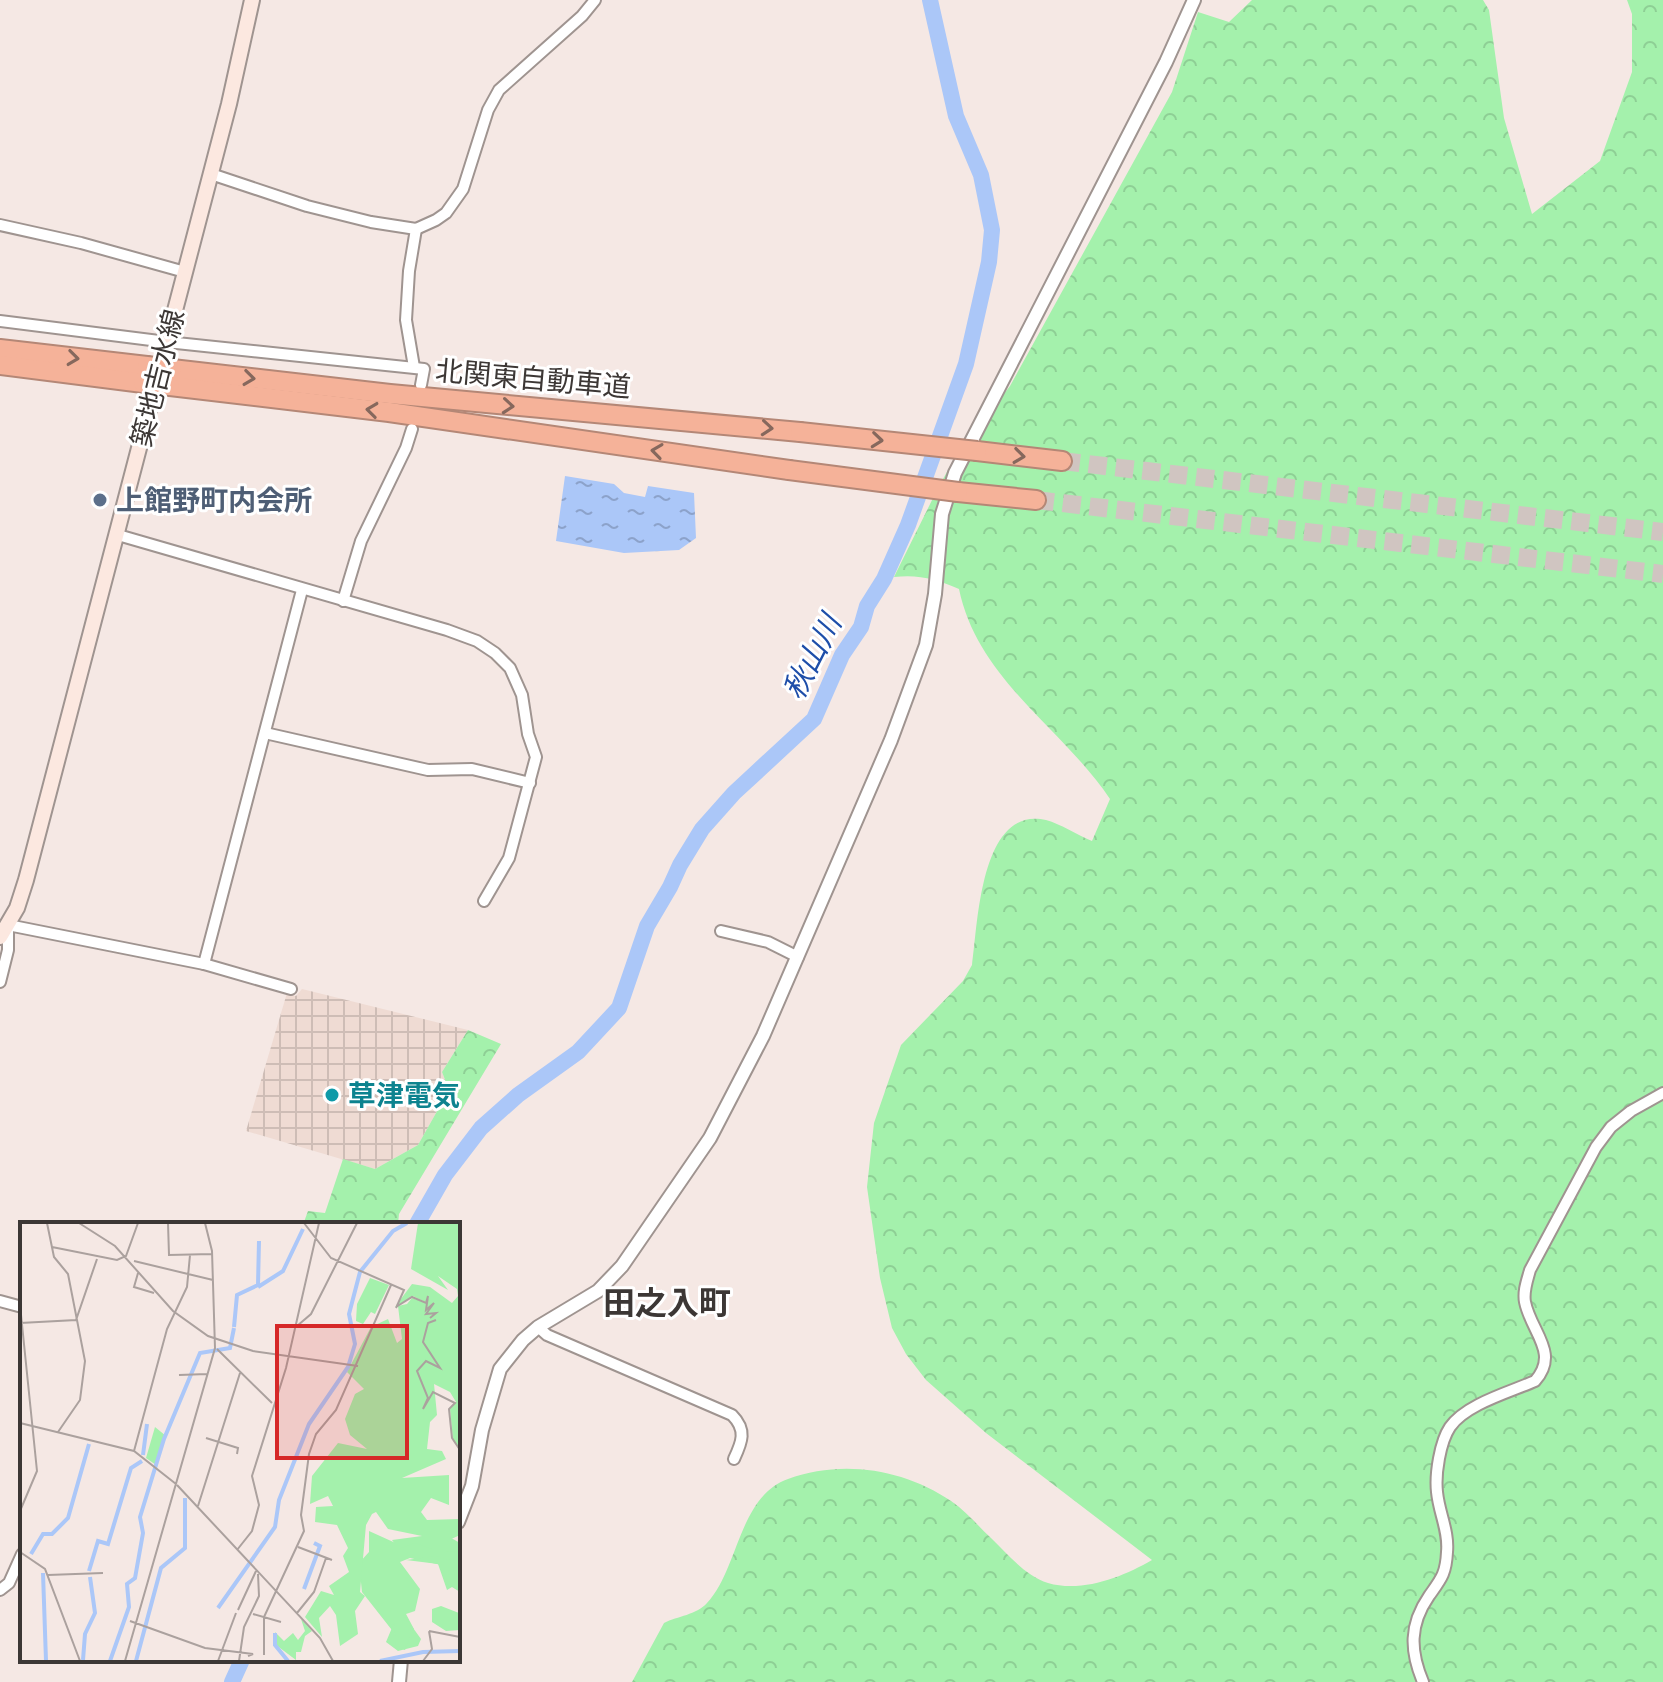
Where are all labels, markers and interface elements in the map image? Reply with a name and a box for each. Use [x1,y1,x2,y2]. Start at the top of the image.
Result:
street label: 築地吉水線 [126,306,190,450]
one-way arrow [67,349,80,366]
street label: 北関東自動車道 [434,355,632,403]
one-way arrow [243,370,256,387]
one-way arrow [502,397,515,414]
one-way arrow [365,402,379,419]
one-way arrow [761,420,774,437]
one-way arrow [870,431,884,448]
one-way arrow [650,443,664,460]
one-way arrow [1013,447,1026,464]
place label: 上館野町内会所 [116,485,312,516]
marker: 上館野町内会所 [91,491,109,509]
water label: 秋山川 [777,607,848,705]
place label: 草津電気 [348,1080,460,1111]
marker: 草津電気 [323,1086,341,1104]
inset map [20,1222,460,1662]
district label: 田之入町 [603,1285,731,1321]

